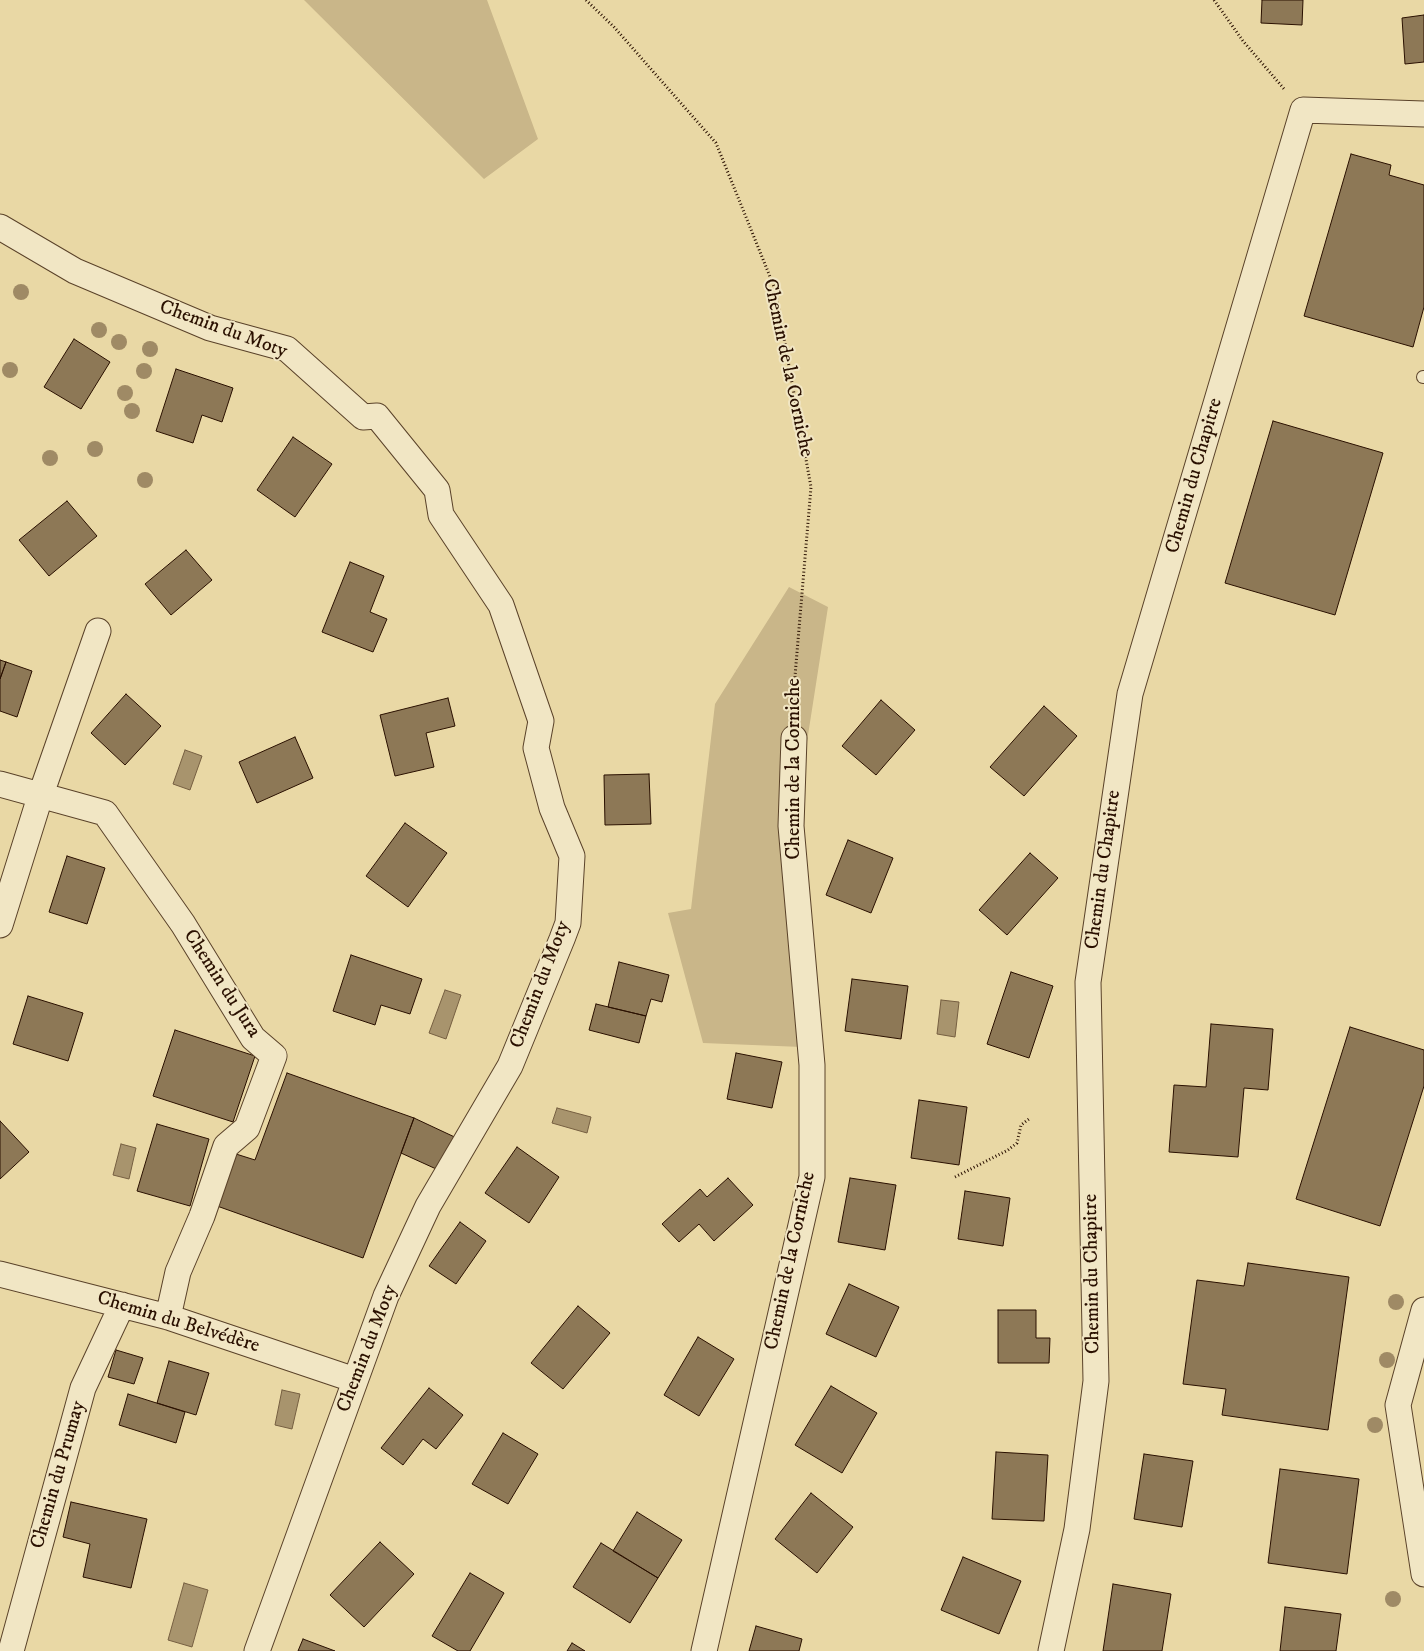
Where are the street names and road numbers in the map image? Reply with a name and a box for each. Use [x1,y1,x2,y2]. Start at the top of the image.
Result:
street label: Chemin de la Corniche [756,277,818,459]
street label: Chemin du Moty [156,296,290,364]
street label: Chemin du Chapitre [1161,396,1229,556]
street label: Chemin de la Corniche [783,678,807,860]
street label: Chemin du Chapitre [1081,789,1127,951]
street label: Chemin du Moty [506,918,576,1052]
street label: Chemin du Jura [177,925,265,1043]
street label: Chemin de la Corniche [760,1170,822,1352]
street label: Chemin du Chapitre [1080,1194,1106,1354]
street label: Chemin du Moty [333,1282,403,1416]
street label: Chemin du Belvédère [94,1287,262,1359]
street label: Chemin du Prumay [26,1398,92,1552]

